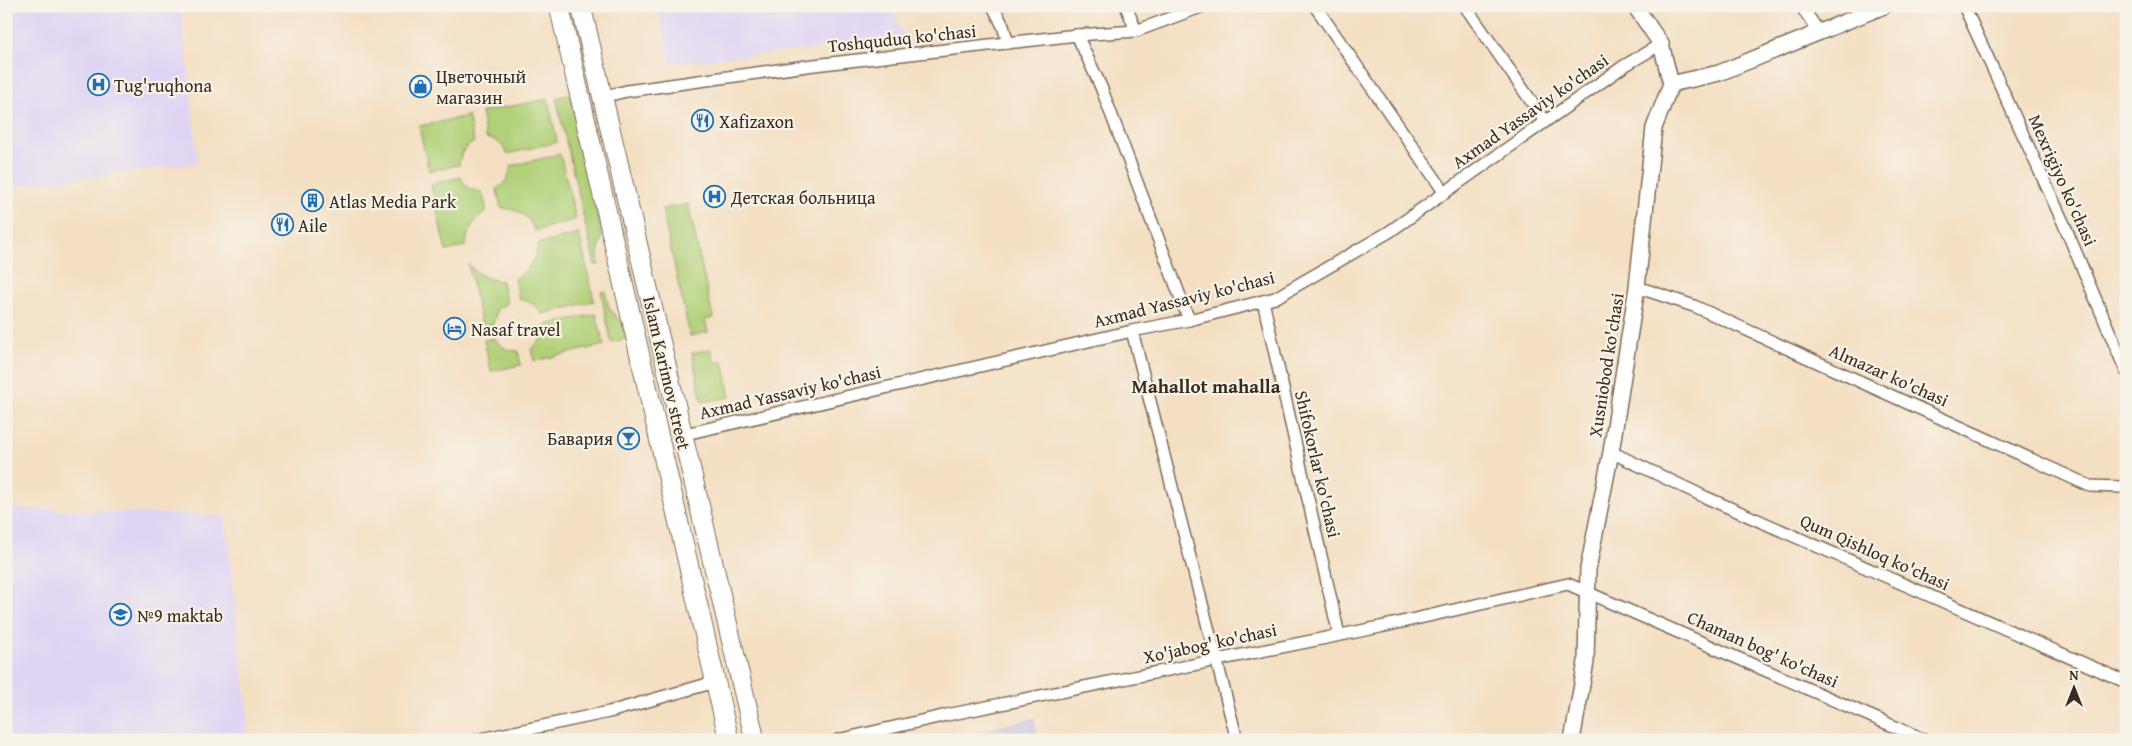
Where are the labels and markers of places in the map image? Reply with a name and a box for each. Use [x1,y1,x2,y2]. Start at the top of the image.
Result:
place label: Цветочный магазин [436,63,526,111]
place label: Tug'ruqhona [114,72,212,99]
hospital icon: Tug'ruqhona [86,73,110,97]
shop icon: Цветочный магазин [408,74,432,98]
place label: Xafizaxon [719,108,794,135]
restaurant icon: Xafizaxon [691,109,715,133]
place label: Детская больница [730,184,876,211]
hospital icon: Детская больница [703,185,727,209]
place label: Atlas Media Park [329,188,457,215]
building icon: Atlas Media Park [301,189,325,213]
place label: Aile [298,212,327,239]
restaurant icon: Aile [270,213,294,237]
place label: Nasaf travel [471,316,561,343]
hotel icon: Nasaf travel [443,317,467,341]
place label: Бавария [547,425,613,452]
bar icon: Бавария [617,426,641,450]
place label: №9 maktab [137,602,223,629]
school or university icon: №9 maktab [109,603,133,627]

